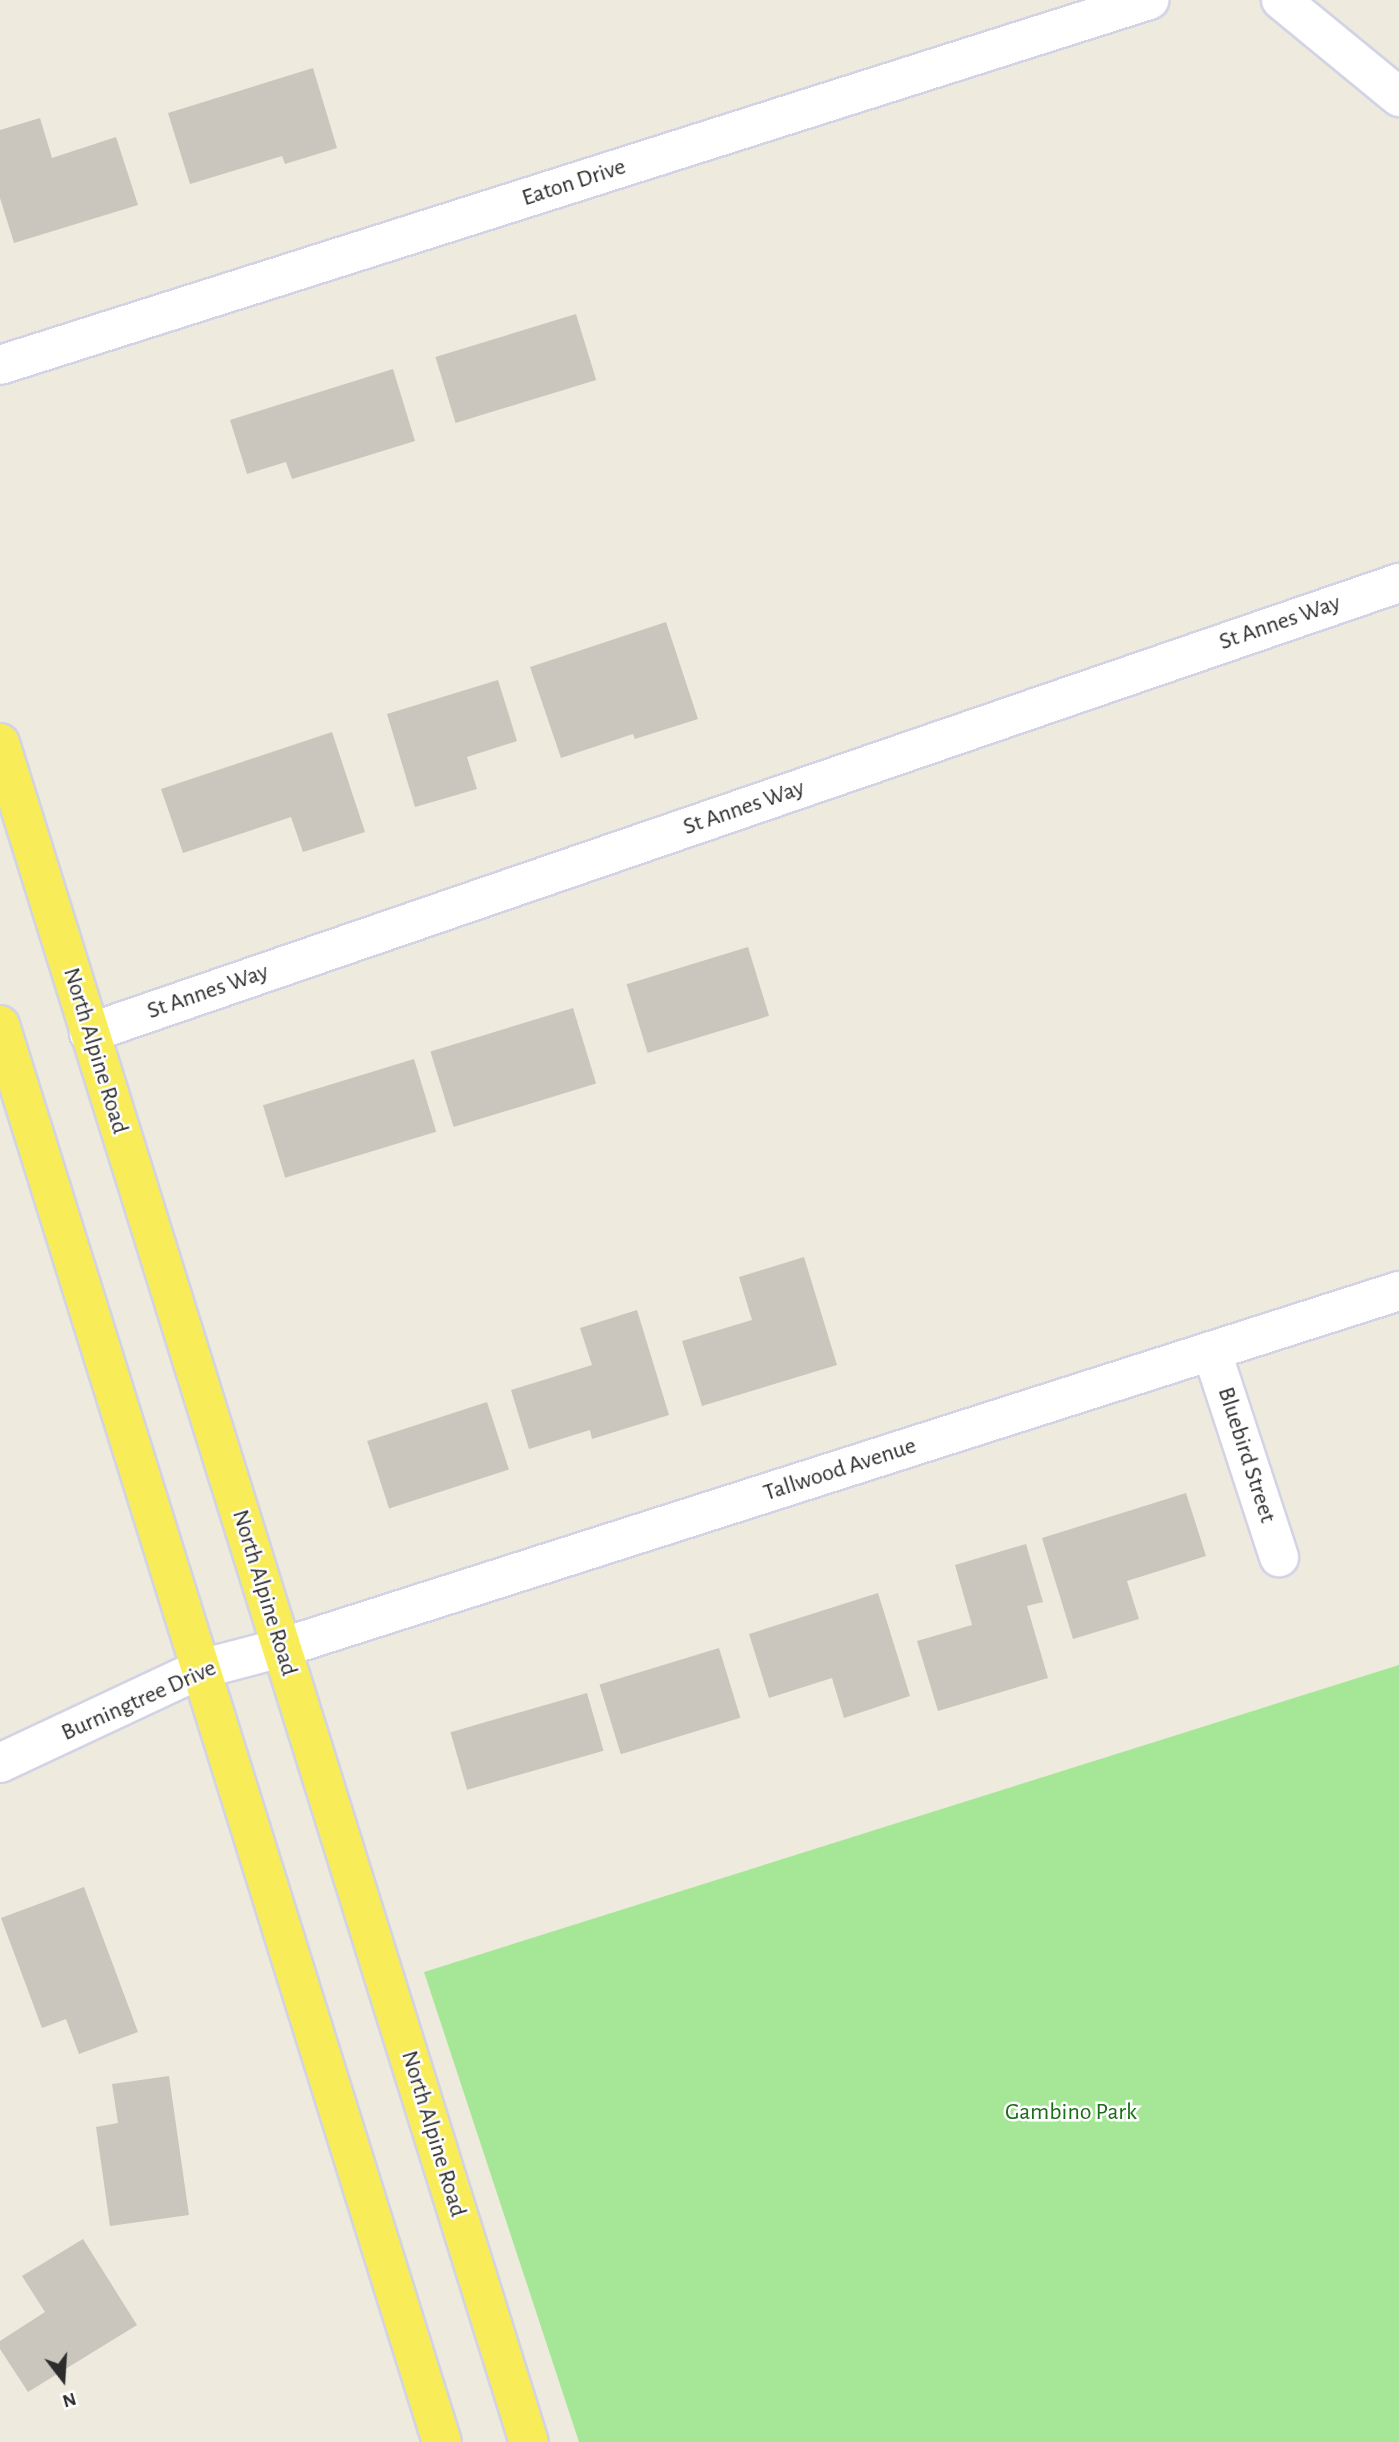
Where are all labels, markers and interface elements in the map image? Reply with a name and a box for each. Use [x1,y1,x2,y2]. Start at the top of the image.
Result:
street label: Eaton Drive [519,153,629,213]
street label: St Annes Way [1216,589,1344,657]
street label: St Annes Way [680,774,808,842]
street label: St Annes Way [144,958,272,1026]
street label: North Alpine Road [56,964,134,1138]
street label: Bluebird Street [1211,1384,1281,1526]
street label: Tallwood Avenue [760,1432,920,1508]
street label: North Alpine Road [225,1506,303,1680]
street label: Burningtree Drive [57,1654,221,1748]
street label: North Alpine Road [394,2047,472,2221]
park label: Gambino Park [1005,2099,1137,2127]
north arrow [28,2344,98,2414]
text: N [60,2389,78,2411]

